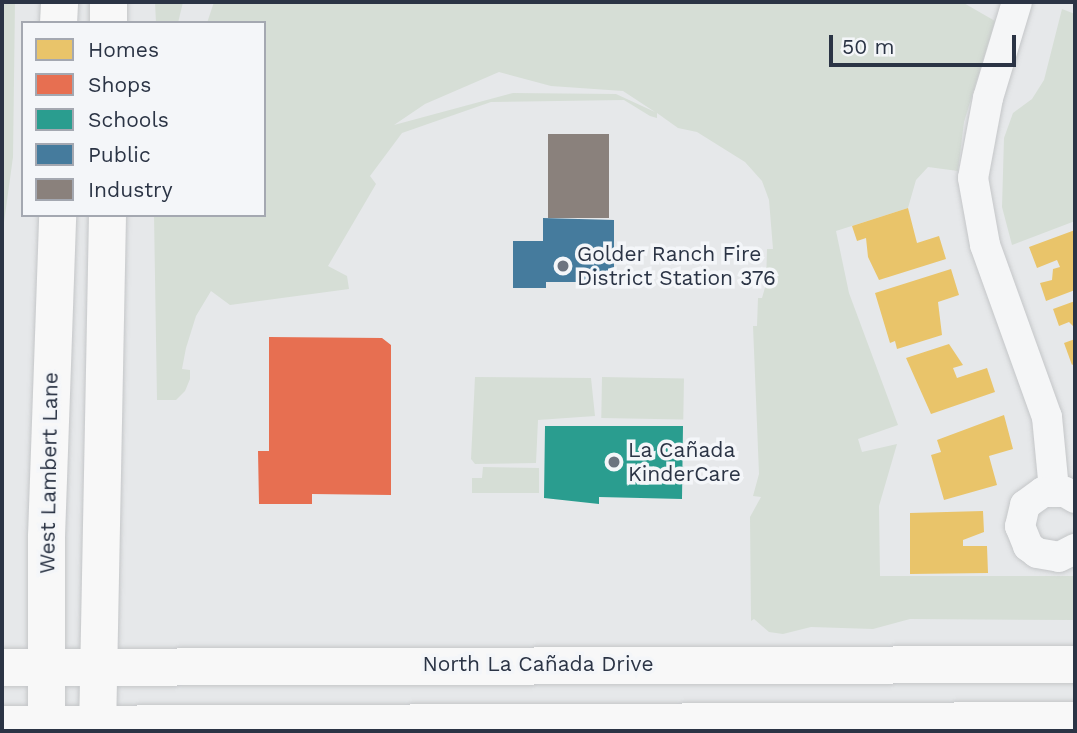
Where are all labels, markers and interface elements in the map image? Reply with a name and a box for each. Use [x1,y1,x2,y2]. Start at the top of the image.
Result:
legend [21,21,266,217]
scale bar [832,21,1019,65]
text: 50 m [842,34,894,59]
text: Homes [88,37,159,62]
text: Shops [88,72,151,97]
text: Schools [88,107,169,132]
text: Public [88,142,151,167]
text: Industry [88,177,173,202]
place label: Golder Ranch Fire District Station 376 [577,241,776,291]
marker: Golder Ranch Fire District Station 376 [555,258,571,274]
street label: West Lambert Lane [35,372,63,574]
place label: La Cañada KinderCare [628,437,741,487]
marker: La Cañada KinderCare [606,454,622,470]
street label: North La Cañada Drive [422,651,654,677]

